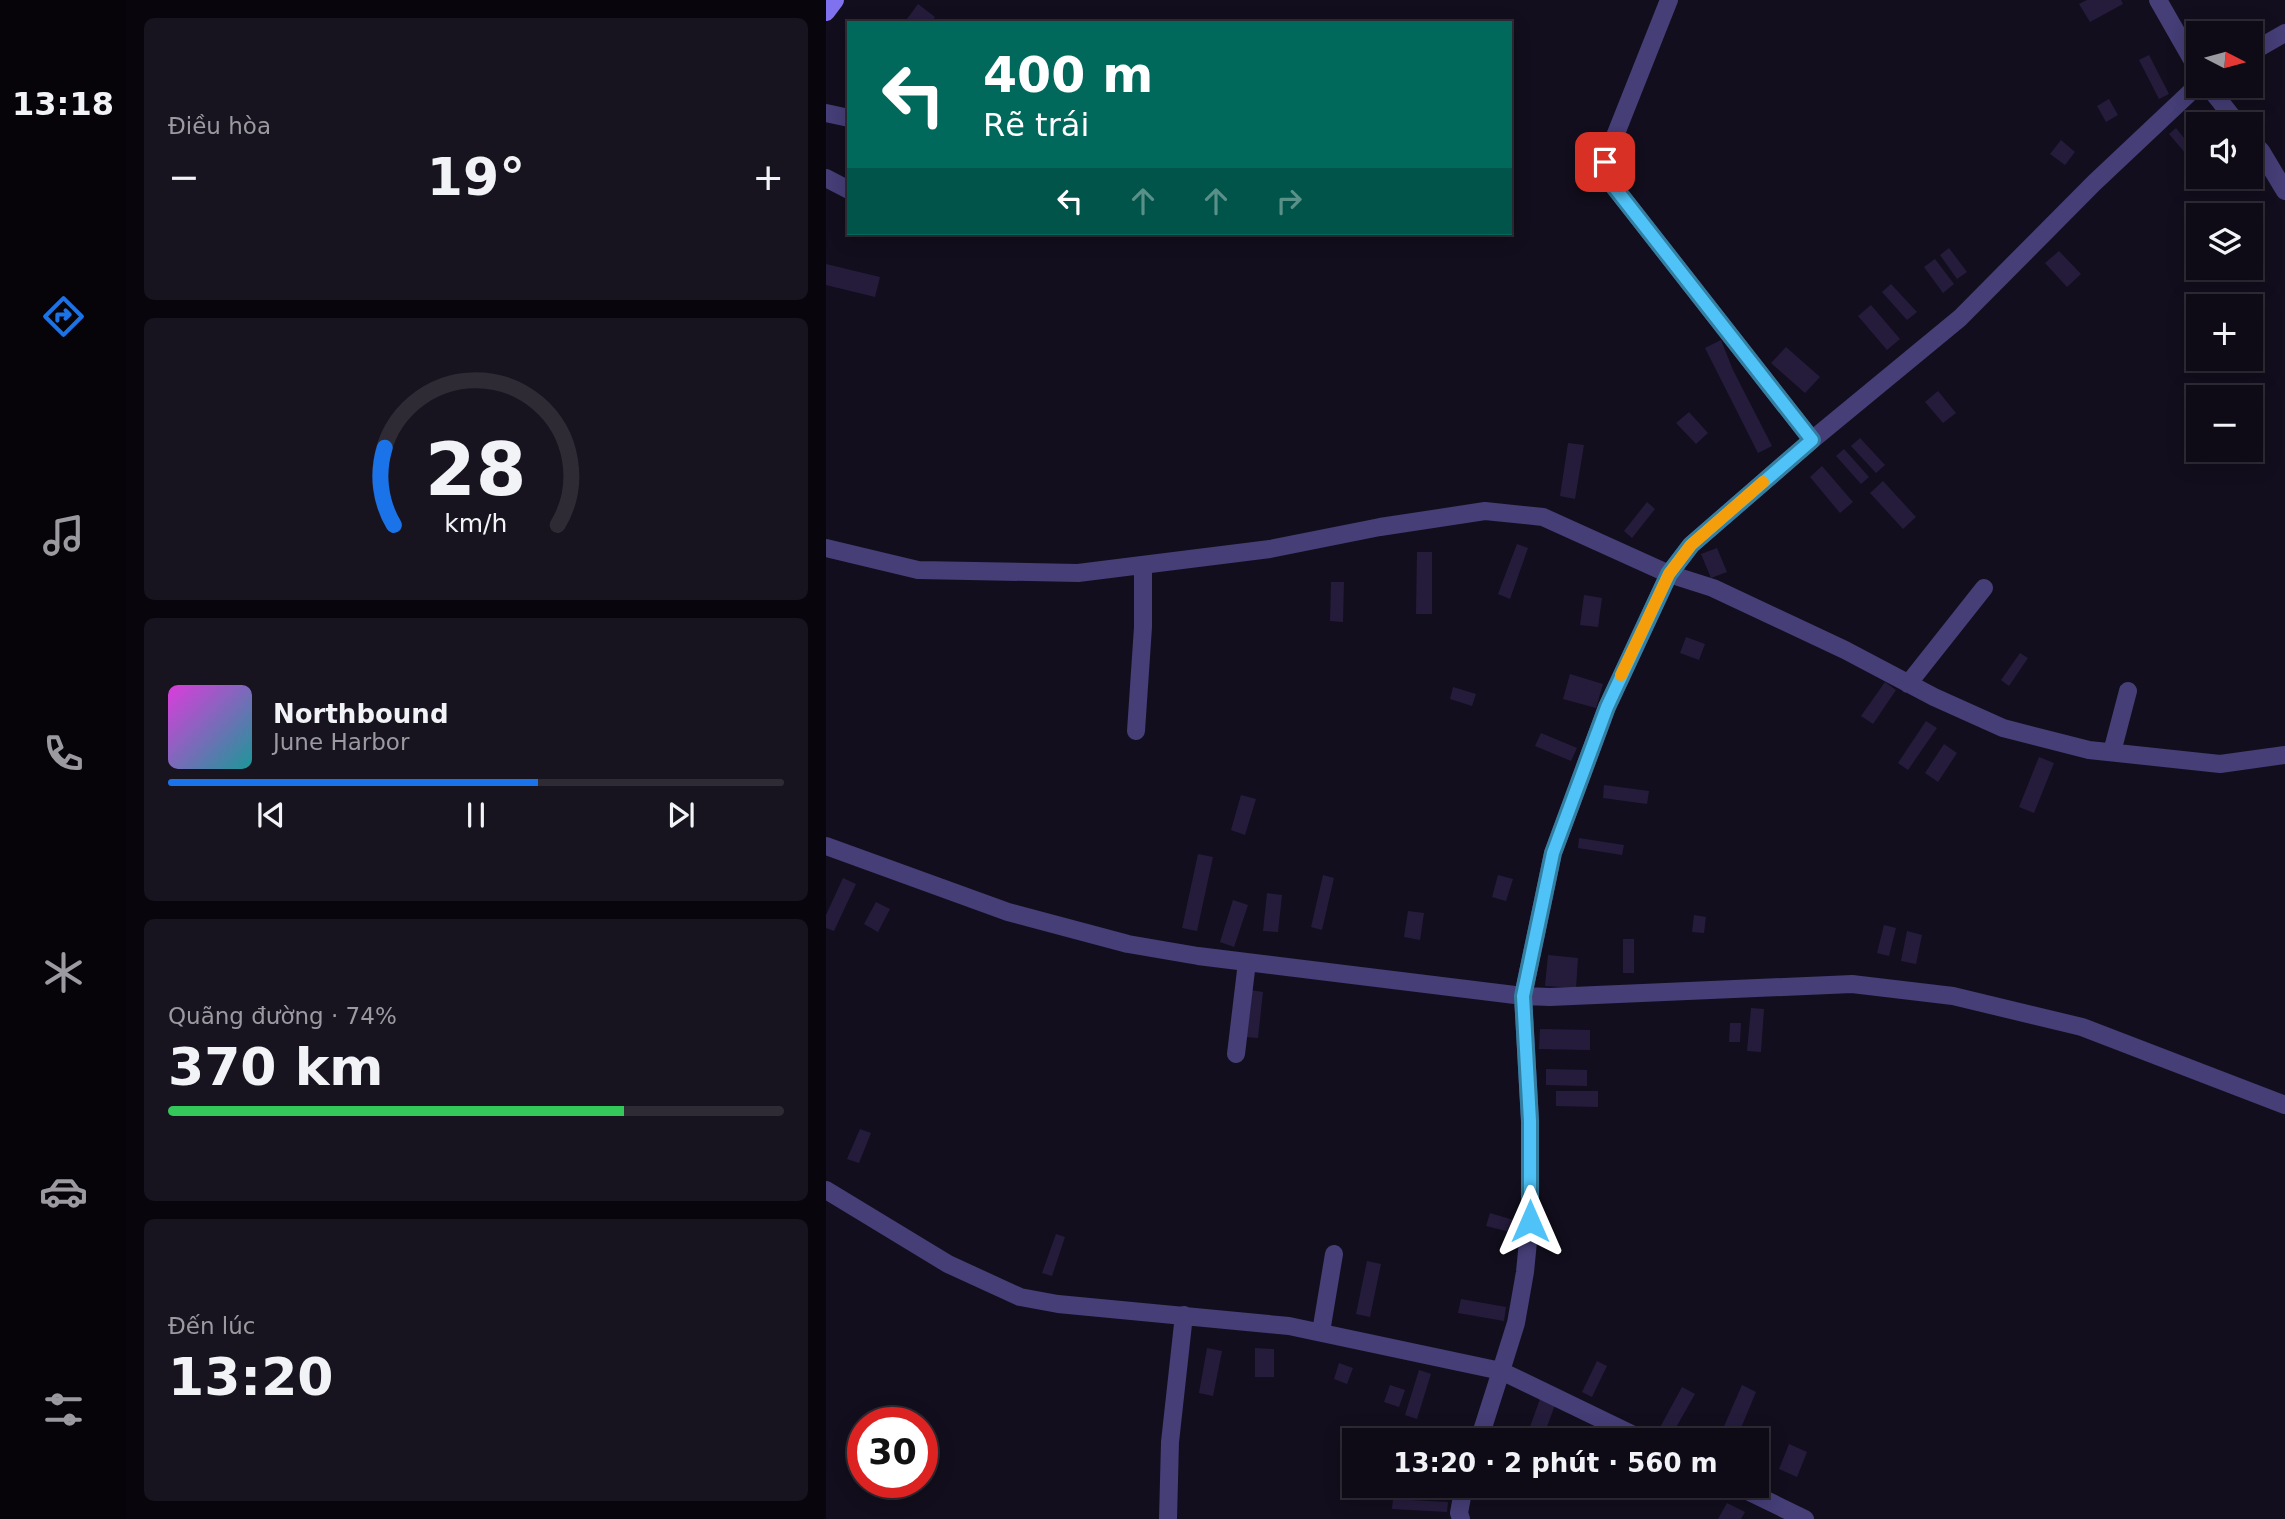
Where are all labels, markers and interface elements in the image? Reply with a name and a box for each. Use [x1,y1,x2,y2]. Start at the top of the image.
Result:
north arrow [2186,21,2263,98]
map controls [2186,21,2263,462]
text: 400 m [983,47,1153,104]
icon: left [868,49,959,140]
text: 13:18 [12,85,114,123]
text: Rẽ trái [983,106,1089,144]
button: sound [2186,112,2263,189]
text: Điều hòa [168,113,271,139]
pin [1575,132,1635,192]
icon: arrive [1586,143,1624,181]
text: 19° [427,147,525,207]
text: − [168,155,200,199]
text: + [752,155,784,199]
icon: left [1051,182,1089,220]
icon: ahead [1124,182,1162,220]
icon: ahead [1197,182,1235,220]
icon: right [1270,182,1308,220]
button: layers [2186,203,2263,280]
icon: directions [39,292,88,341]
button: + [2186,294,2263,371]
button: − [2186,385,2263,462]
text: 28 [425,428,527,513]
text: km/h [444,509,508,538]
icon: music [39,511,88,560]
text: Northbound [273,699,449,729]
icon: phone [39,729,88,778]
text: June Harbor [273,729,409,755]
icon: previous [252,796,290,834]
icon: pause [457,796,495,834]
icon: next [662,796,700,834]
icon: climate [39,948,88,997]
text: Quãng đường · 74% [168,1003,397,1029]
text: 370 km [168,1037,383,1097]
icon: car [39,1167,88,1216]
position arrow [1493,1184,1567,1258]
text: Đến lúc [168,1313,255,1339]
text: 13:20 [168,1347,334,1407]
icon: filters [39,1385,88,1434]
speed limit sign: 30 [847,1407,938,1498]
text: 13:20 · 2 phút · 560 m [1393,1448,1718,1478]

